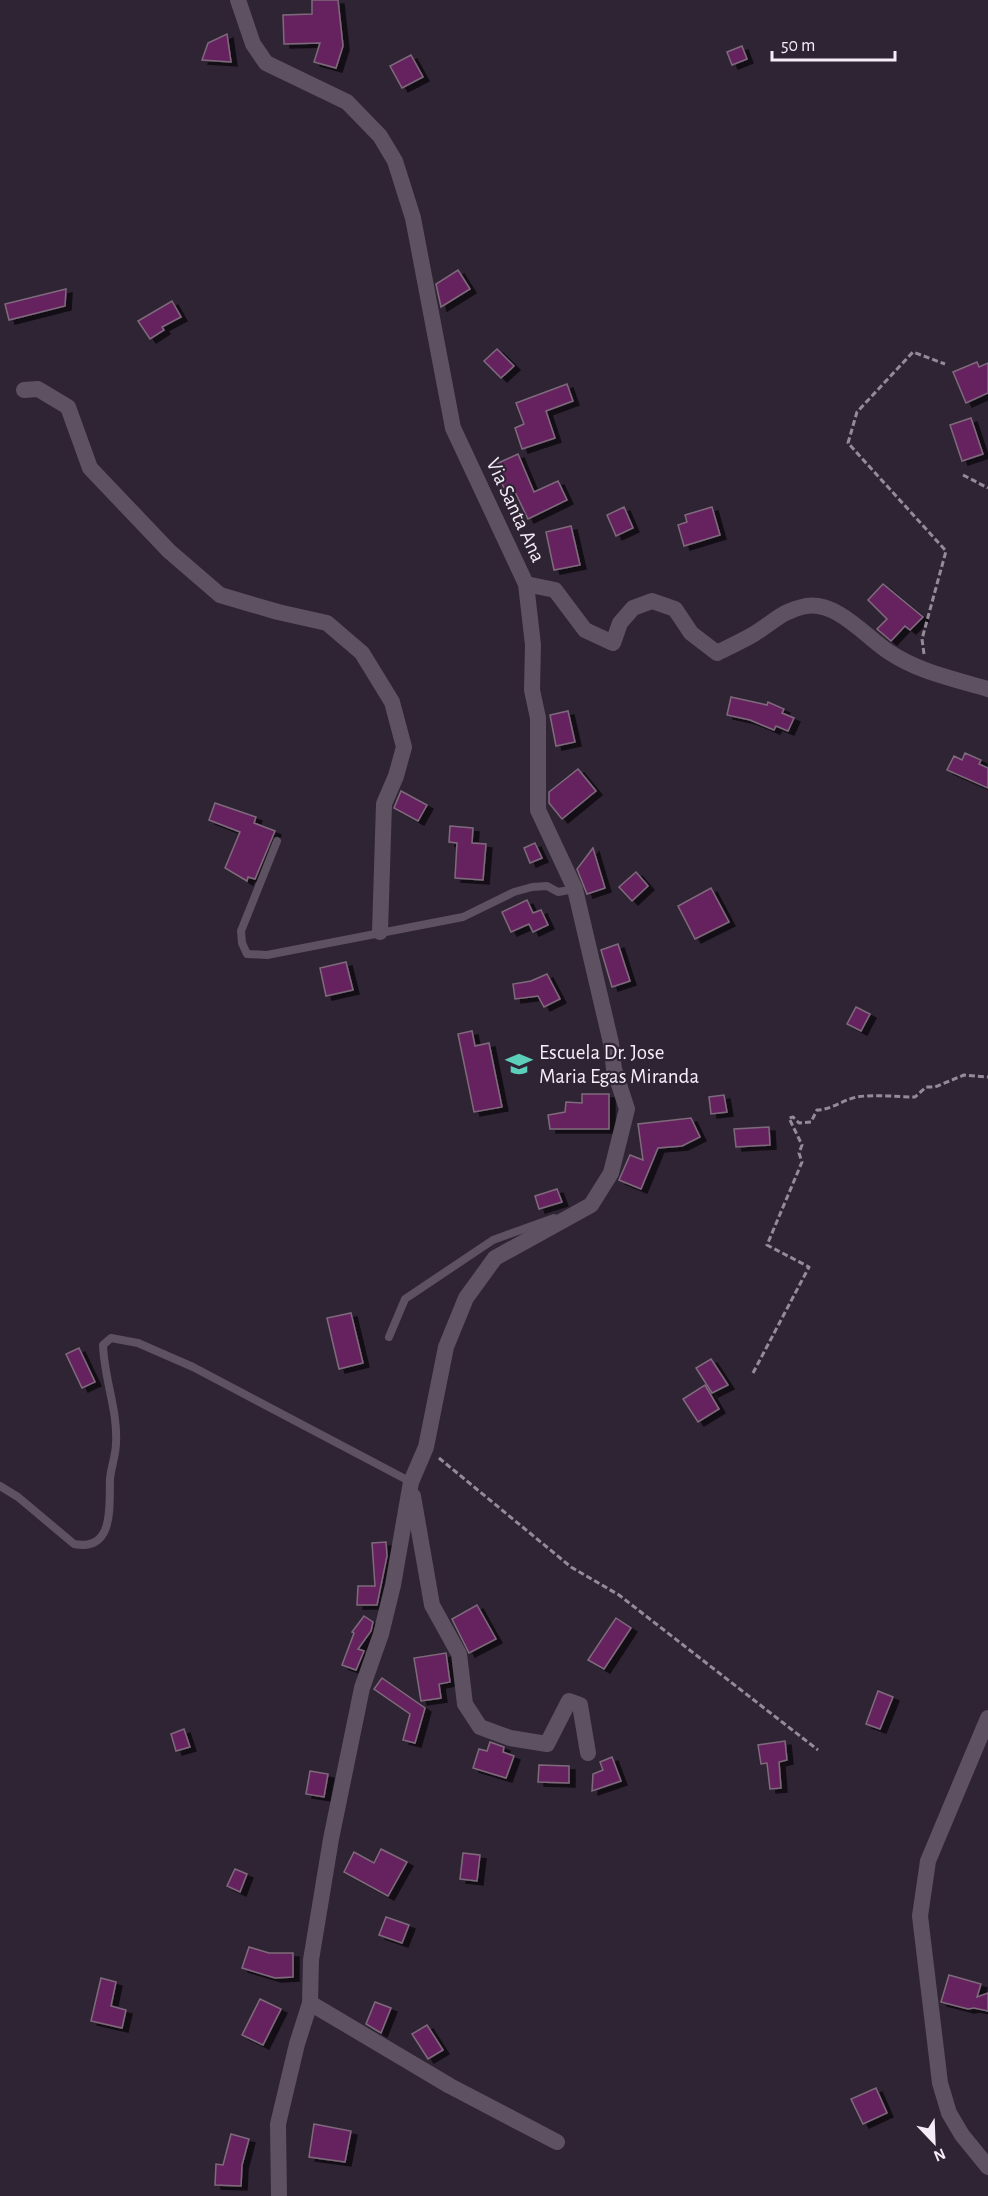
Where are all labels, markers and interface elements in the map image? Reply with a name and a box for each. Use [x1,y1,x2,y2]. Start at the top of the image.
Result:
scale bar [772,24,895,62]
text: 50 m [781,37,815,55]
street label: Via Santa Ana [482,455,549,566]
place label: Escuela Dr. Jose Maria Egas Miranda [539,1042,699,1087]
school or university icon: Escuela Dr. Jose Maria Egas Miranda [504,1049,534,1079]
north arrow [904,2112,964,2172]
text: N [931,2145,948,2164]

